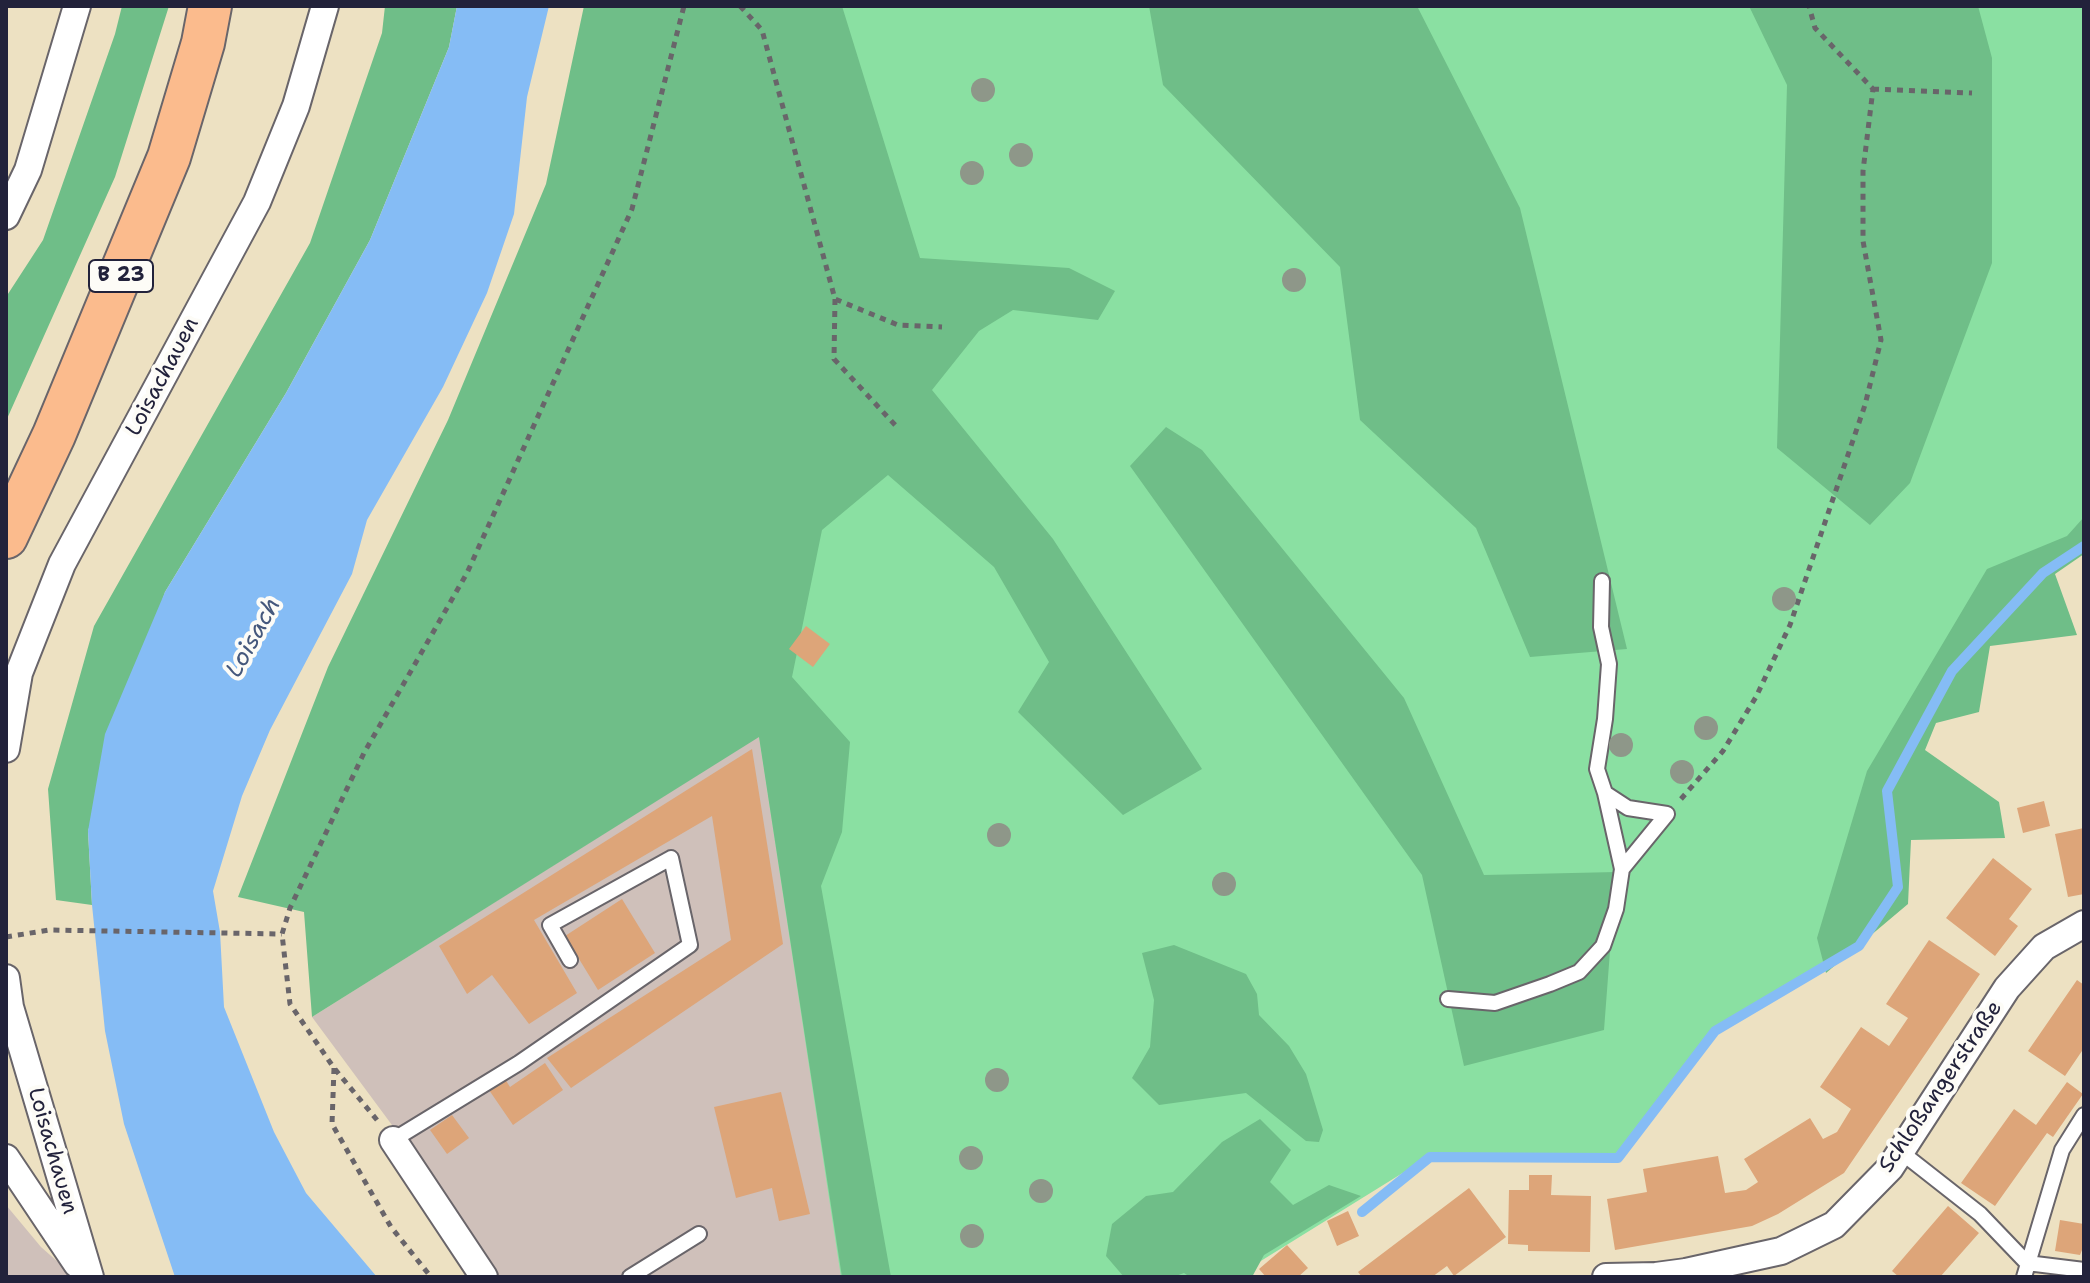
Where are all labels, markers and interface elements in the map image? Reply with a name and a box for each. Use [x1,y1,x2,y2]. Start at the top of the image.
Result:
road number: B 23 [89,260,153,292]
street label: Loisachauen [121,313,205,441]
water label: Loisach [220,593,288,683]
street label: Schloßangerstraße [1874,996,2008,1178]
street label: Loisachauen [21,1085,83,1217]

